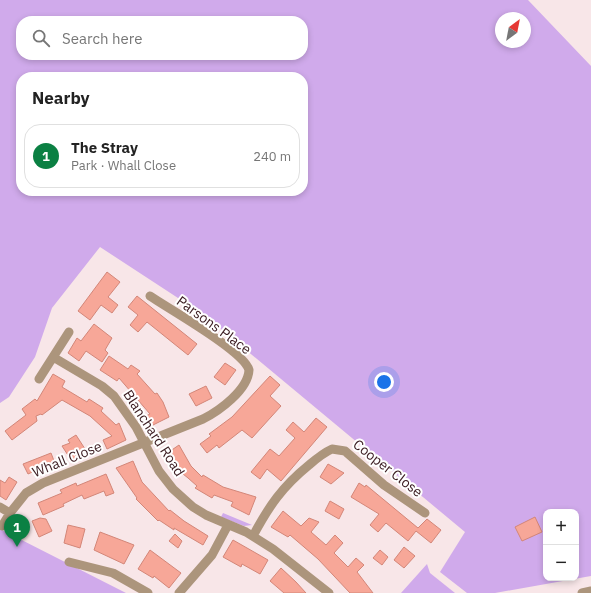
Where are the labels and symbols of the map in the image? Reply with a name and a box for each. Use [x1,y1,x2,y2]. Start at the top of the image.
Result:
north arrow [495,12,531,48]
street label: Parsons Place [173,292,255,358]
your location [374,372,394,392]
street label: Blanchard Road [119,386,189,480]
street label: Cooper Close [350,435,427,501]
street label: Whall Close [30,437,105,481]
pin: 1 [4,514,30,547]

